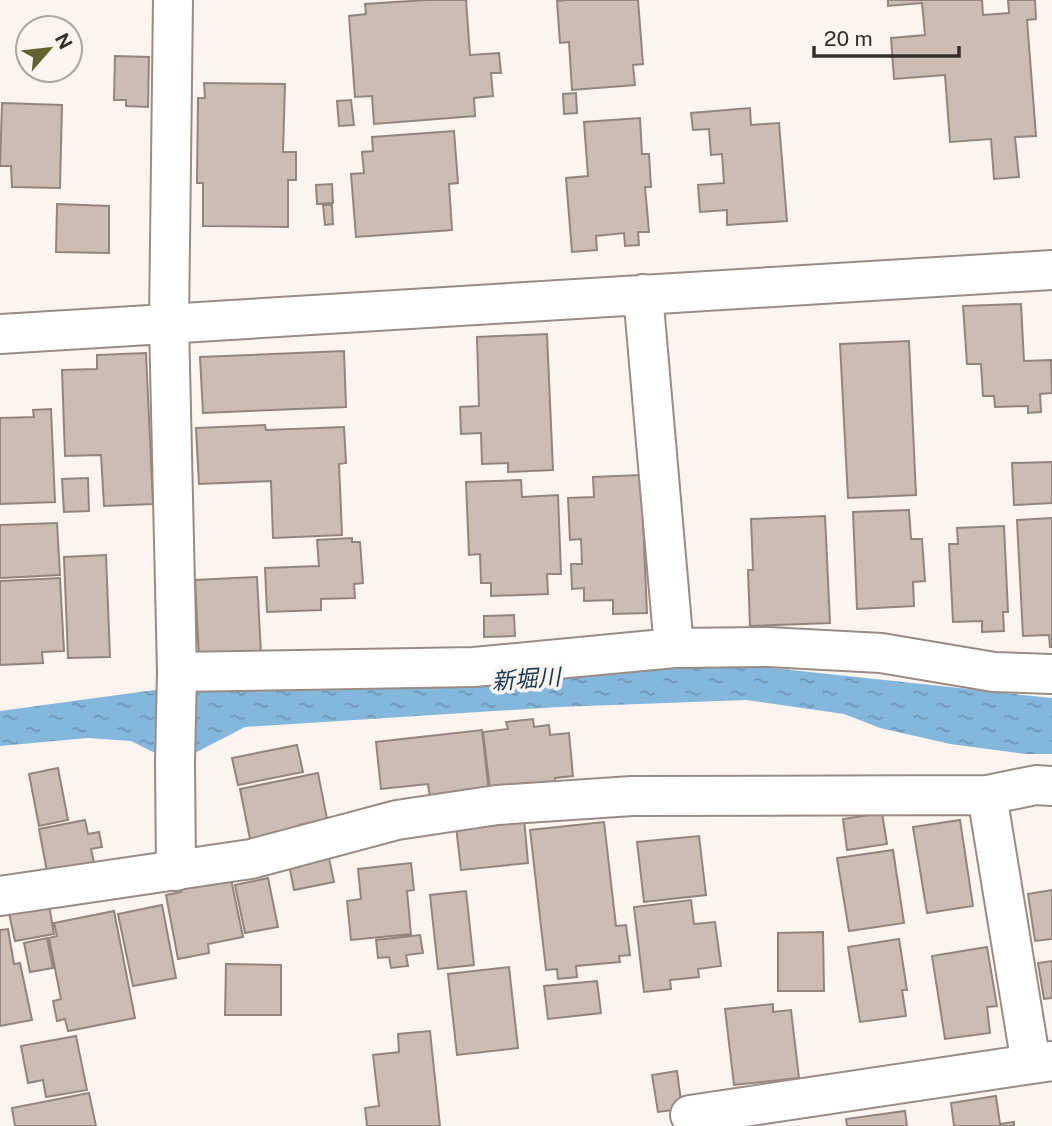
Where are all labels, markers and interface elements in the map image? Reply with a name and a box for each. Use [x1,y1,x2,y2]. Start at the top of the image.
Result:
north arrow [14,14,84,84]
scale bar [814,14,959,58]
text: 20 m [824,26,873,51]
text: N [51,29,77,53]
water label: 新堀川 [491,662,564,694]

